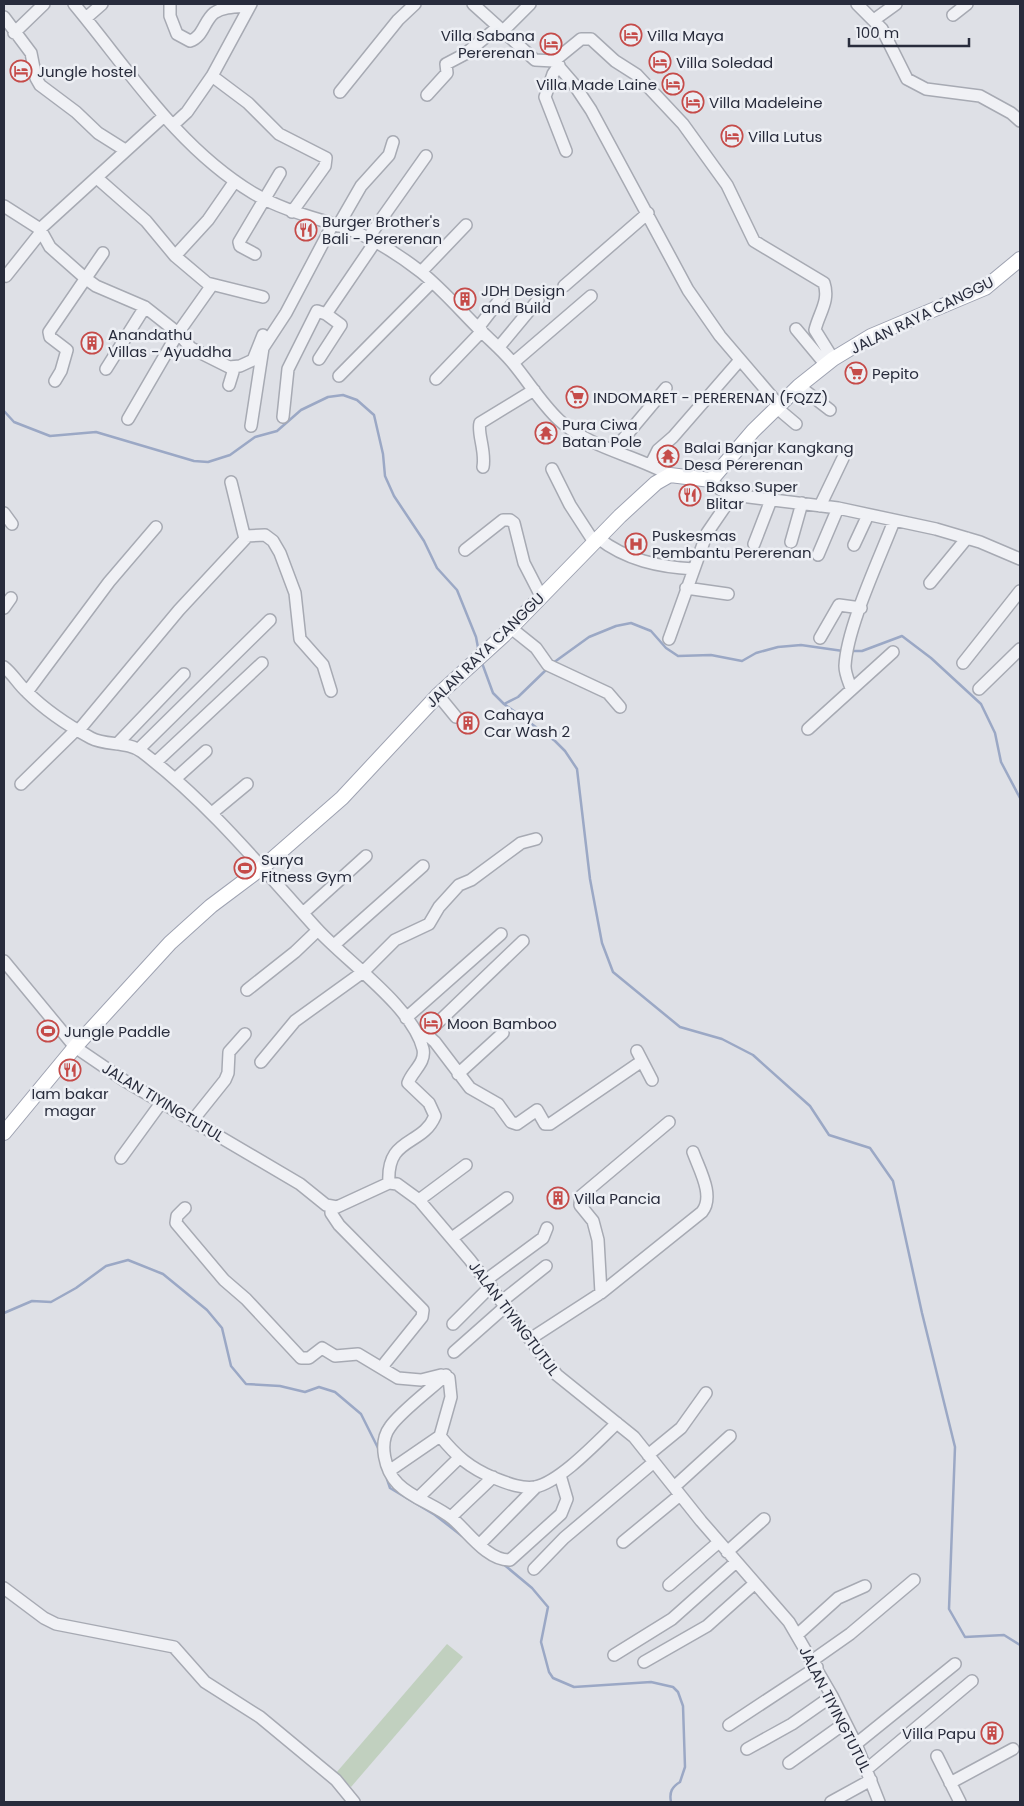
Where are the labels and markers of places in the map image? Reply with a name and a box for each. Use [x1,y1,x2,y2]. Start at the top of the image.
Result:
hotel icon: Villa Maya [619,23,643,47]
place label: Villa Sabana Pererenan [441,25,535,63]
place label: Villa Maya [647,25,724,46]
hotel icon: Villa Sabana Pererenan [539,32,563,56]
hotel icon: Villa Soledad [648,50,672,74]
place label: Villa Soledad [676,52,773,73]
hotel icon: Jungle hostel [9,59,33,83]
place label: Jungle hostel [37,61,137,82]
hotel icon: Villa Made Laine [661,72,685,96]
place label: Villa Made Laine [536,74,657,95]
hotel icon: Villa Madeleine [681,90,705,114]
place label: Villa Madeleine [709,92,822,113]
hotel icon: Villa Lutus [720,124,744,148]
place label: Villa Lutus [748,126,822,147]
place label: Burger Brother's Bali - Pererenan [322,211,442,249]
restaurant icon: Burger Brother's Bali - Pererenan [294,218,318,242]
place label: JDH Design and Build [481,280,565,318]
building icon: JDH Design and Build [453,287,477,311]
place label: Anandathu Villas - Ayuddha [108,324,232,362]
building icon: Anandathu Villas - Ayuddha [80,331,104,355]
supermarket icon: Pepito [844,361,868,385]
place label: Pepito [872,363,919,384]
supermarket icon: INDOMARET - PERERENAN (FQZZ) [565,385,589,409]
place label: INDOMARET - PERERENAN (FQZZ) [593,387,828,408]
place label: Pura Ciwa Batan Pole [562,414,642,452]
temple icon: Pura Ciwa Batan Pole [534,421,558,445]
place label: Balai Banjar Kangkang Desa Pererenan [684,437,854,475]
temple icon: Balai Banjar Kangkang Desa Pererenan [656,444,680,468]
place label: Bakso Super Blitar [706,476,798,514]
restaurant icon: Bakso Super Blitar [678,483,702,507]
place label: Puskesmas Pembantu Pererenan [652,525,812,563]
hospital icon: Puskesmas Pembantu Pererenan [624,532,648,556]
place label: Cahaya Car Wash 2 [484,704,570,742]
building icon: Cahaya Car Wash 2 [456,711,480,735]
place label: Surya Fitness Gym [261,849,352,887]
sports icon: Surya Fitness Gym [233,856,257,880]
hotel icon: Moon Bamboo [419,1011,443,1035]
place label: Moon Bamboo [447,1013,557,1034]
sports icon: Jungle Paddle [36,1019,60,1043]
place label: Jungle Paddle [64,1021,170,1042]
restaurant icon: Iam bakar magar [58,1058,82,1082]
place label: Iam bakar magar [31,1083,109,1121]
building icon: Villa Pancia [546,1186,570,1210]
place label: Villa Pancia [574,1188,661,1209]
building icon: Villa Papu [980,1721,1004,1745]
place label: Villa Papu [902,1723,976,1744]

